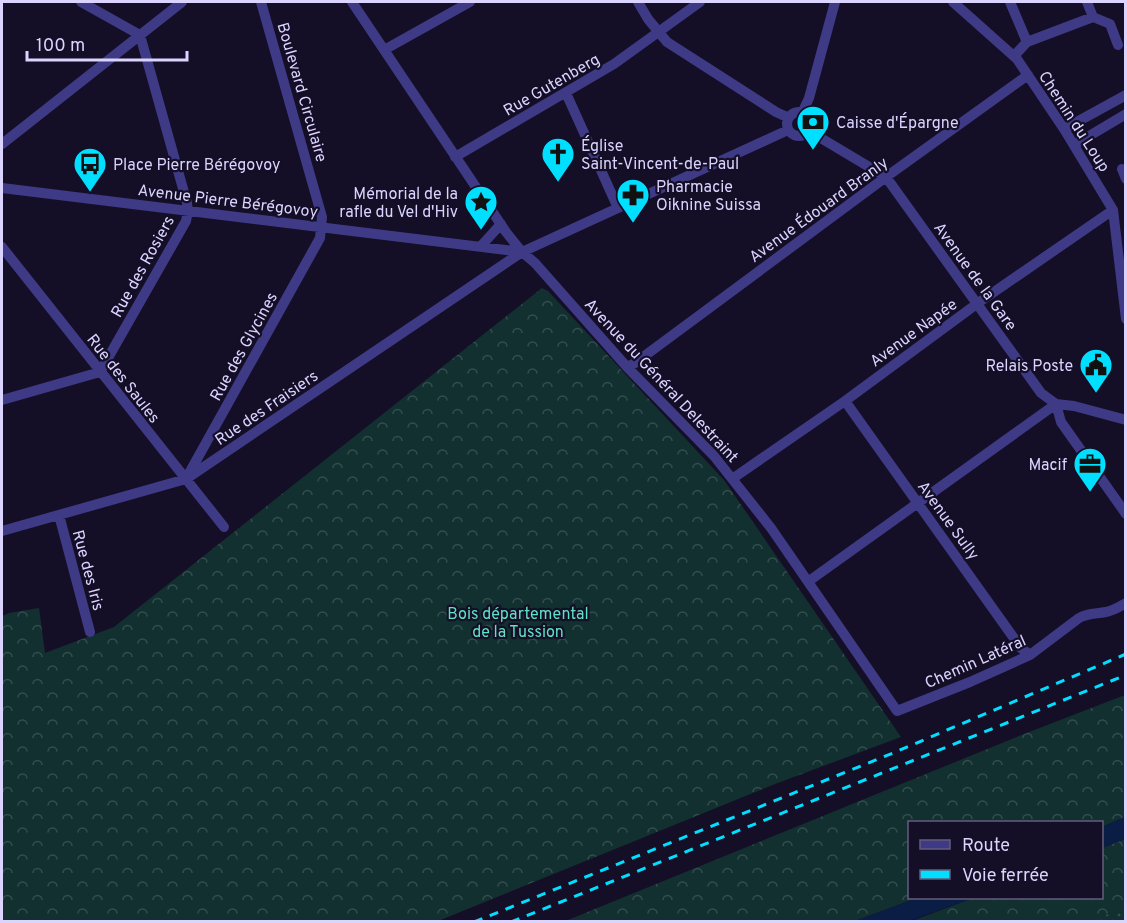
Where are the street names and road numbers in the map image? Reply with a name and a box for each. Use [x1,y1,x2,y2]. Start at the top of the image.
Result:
street label: Boulevard Circulaire [272,20,331,165]
street label: Rue Gutenberg [500,50,604,121]
street label: Chemin du Loup [1033,68,1113,176]
street label: Avenue Édouard Branly [744,152,893,268]
street label: Avenue Pierre Bérégovoy [137,181,319,223]
street label: Rue des Rosiers [108,213,180,321]
street label: Avenue de la Gare [928,219,1020,335]
street label: Rue des Glycines [207,289,283,405]
street label: Avenue du Général Delestraint [579,295,742,467]
street label: Avenue Napée [867,295,962,372]
street label: Rue des Saules [81,331,163,428]
street label: Rue des Fraisiers [212,367,323,451]
street label: Avenue Sully [912,478,983,565]
street label: Rue des Iris [67,528,107,613]
street label: Chemin Latéral [922,632,1030,694]

